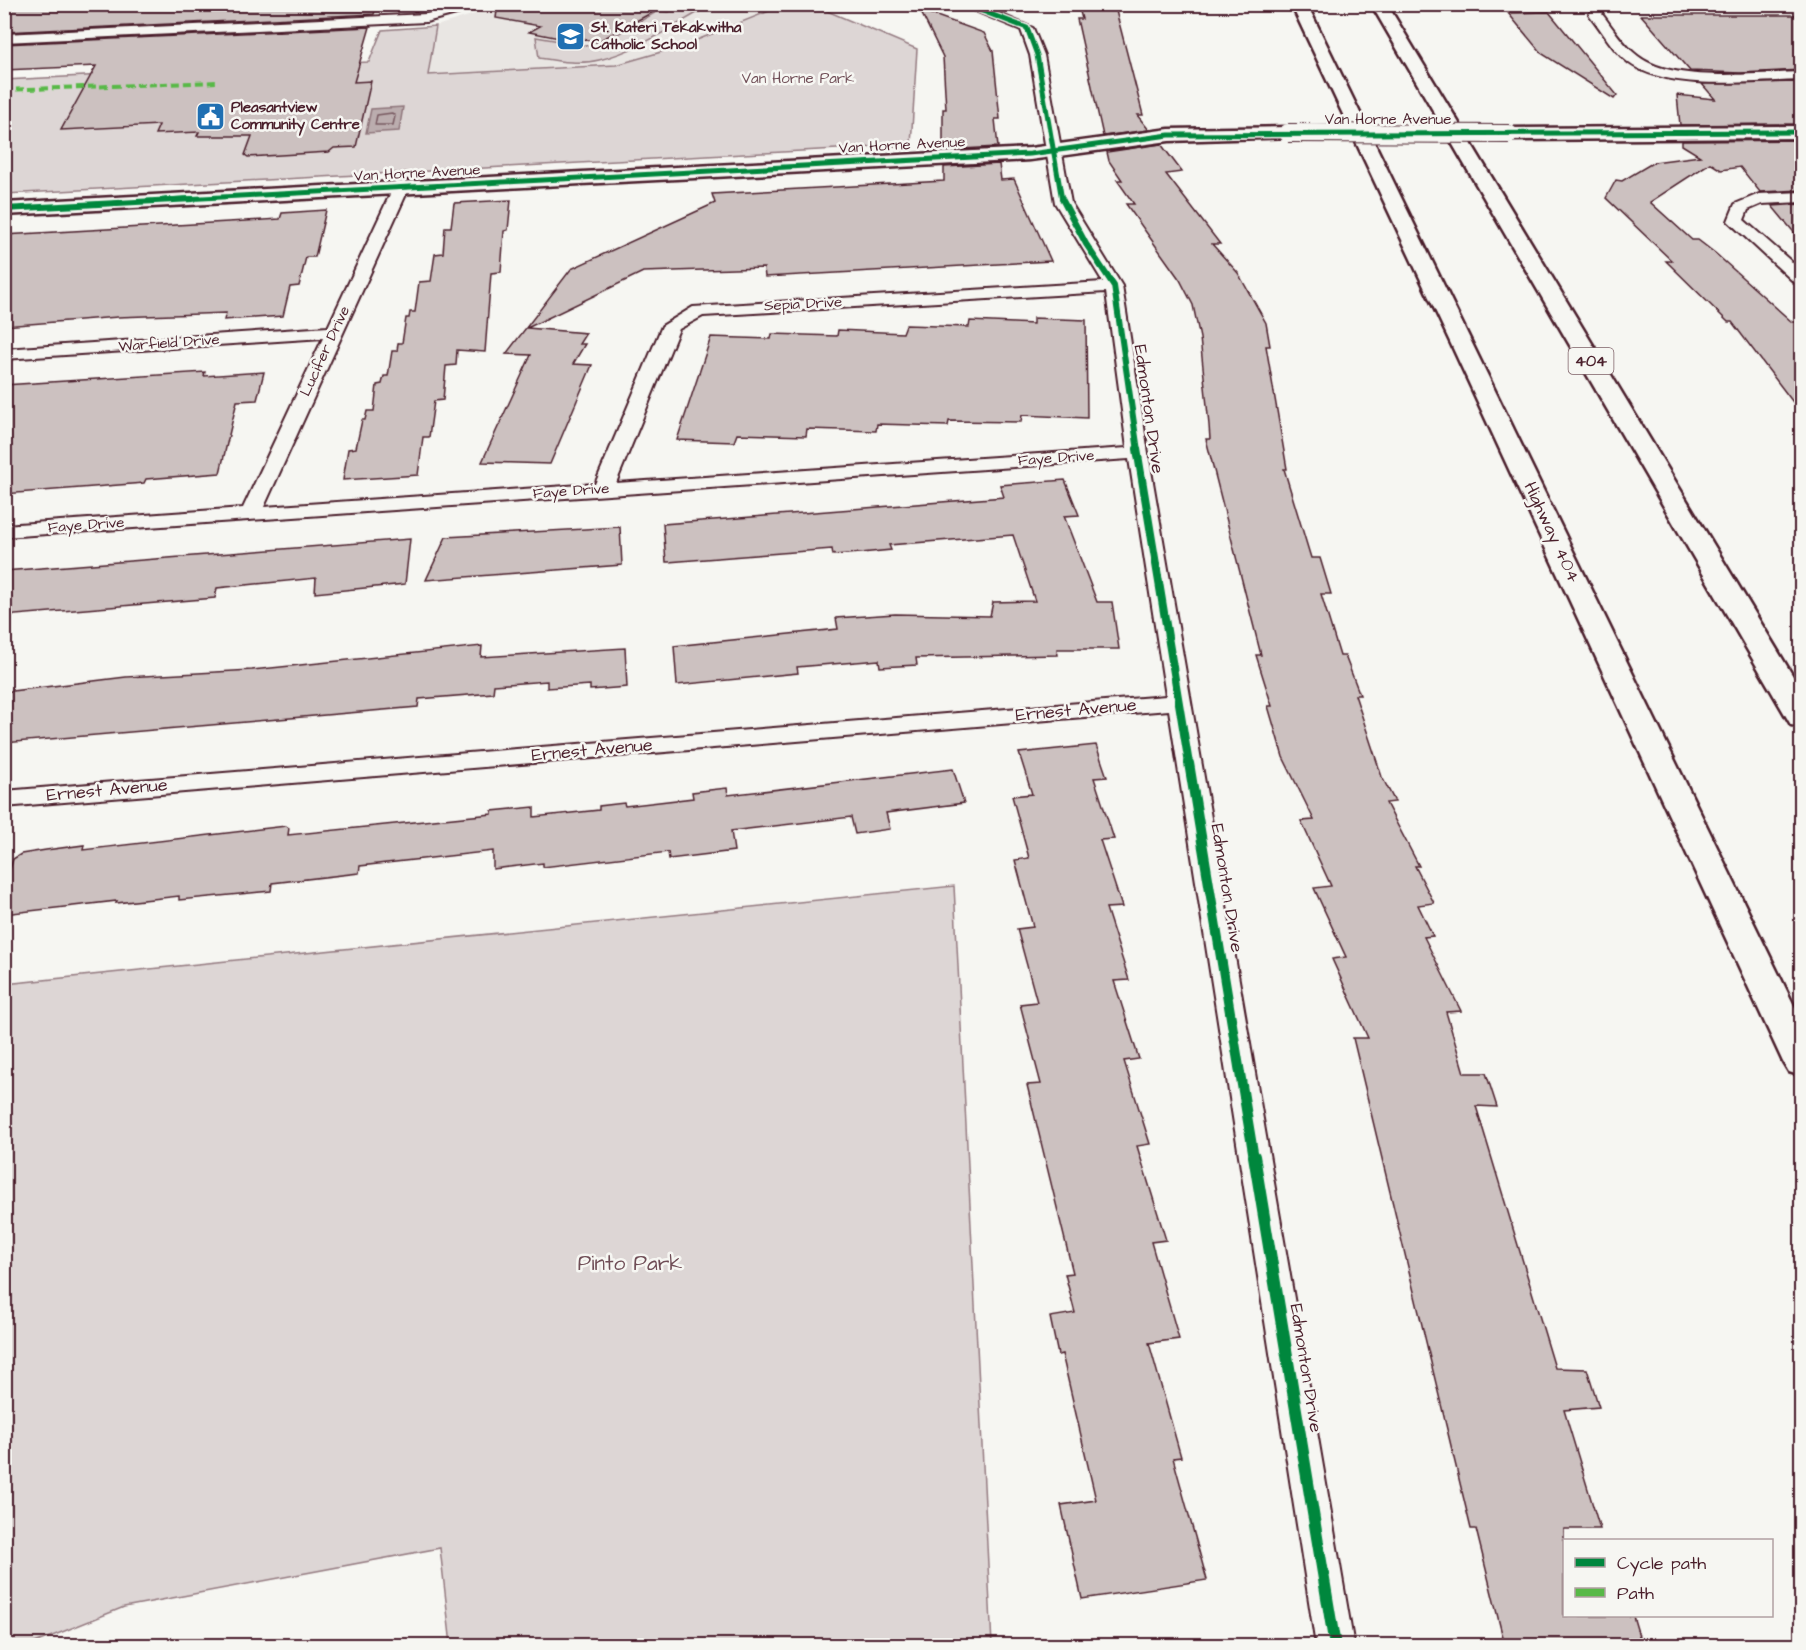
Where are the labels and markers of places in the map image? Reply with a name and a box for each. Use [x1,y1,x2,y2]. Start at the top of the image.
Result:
place label: St. Kateri Tekakwitha Catholic School [590,17,742,55]
school or university icon: St. Kateri Tekakwitha Catholic School [554,20,586,52]
place label: Pleasantview Community Centre [231,97,360,136]
public building icon: Pleasantview Community Centre [194,100,226,132]

